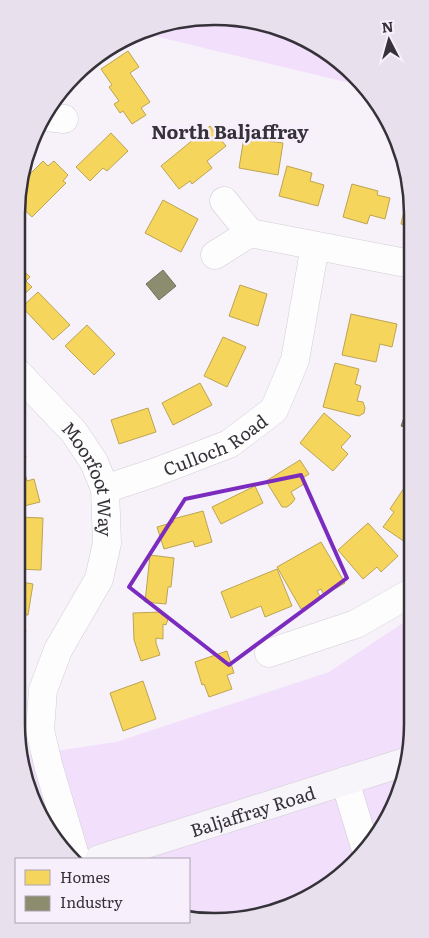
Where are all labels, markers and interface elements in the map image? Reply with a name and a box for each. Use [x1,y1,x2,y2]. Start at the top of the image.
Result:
north arrow [364,15,414,65]
text: N [381,15,395,37]
district label: North Baljaffray [151,117,309,145]
street label: Culloch Road [159,407,272,482]
street label: Moorfoot Way [56,415,120,538]
street label: Baljaffray Road [186,778,318,843]
legend [15,858,190,923]
text: Homes [60,865,110,888]
text: Industry [60,890,123,913]

